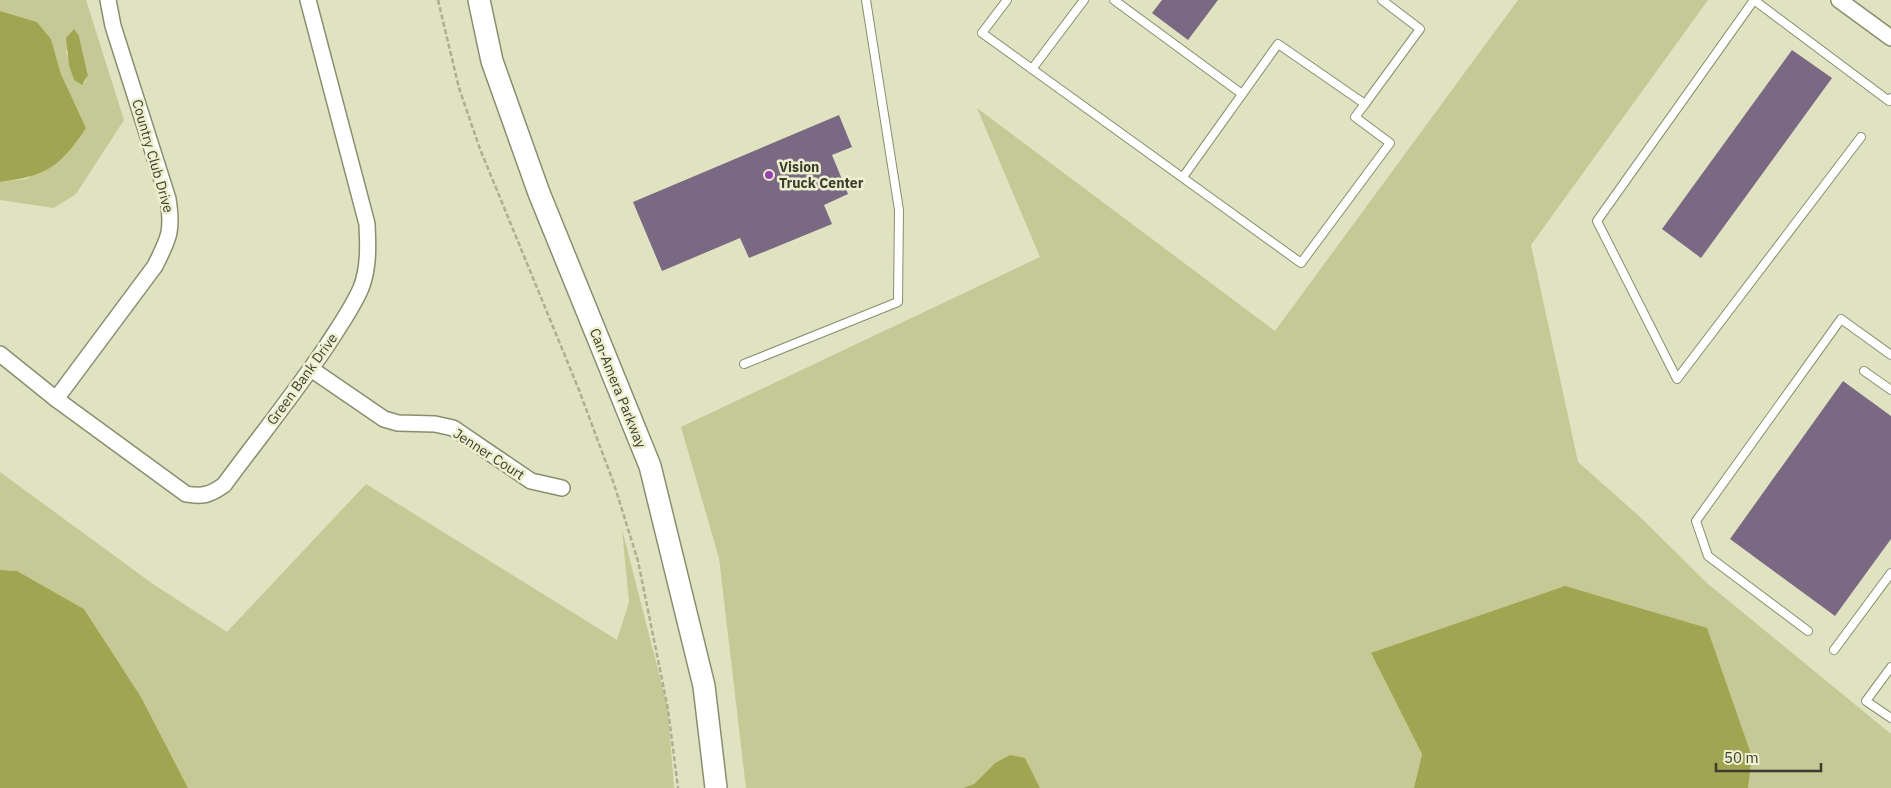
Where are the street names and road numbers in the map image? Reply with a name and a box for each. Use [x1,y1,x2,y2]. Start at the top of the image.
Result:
street label: Country Club Drive [128,97,178,215]
street label: Can-Amera Parkway [586,326,650,451]
street label: Green Bank Drive [263,329,342,428]
street label: Jenner Court [450,424,528,484]

